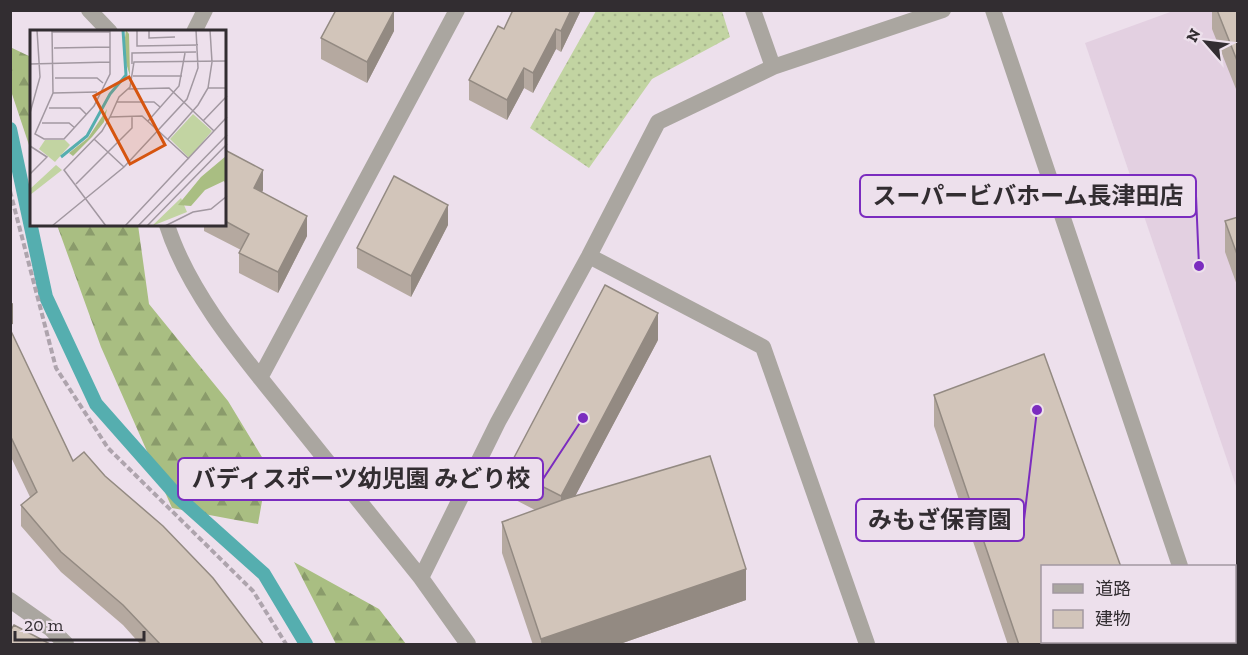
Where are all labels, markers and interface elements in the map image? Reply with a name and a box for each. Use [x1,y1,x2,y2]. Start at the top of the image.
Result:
north arrow [1176,12,1236,72]
text: N [1182,25,1204,45]
inset map [30,30,226,226]
callout: スーパービバホーム長津田店 [860,175,1196,217]
text: スーパービバホーム長津田店 [872,181,1184,210]
callout: バディスポーツ幼児園 みどり校 [178,458,543,500]
text: バディスポーツ幼児園 みどり校 [192,464,530,493]
callout: みもざ保育園 [856,499,1024,541]
text: みもざ保育園 [868,505,1012,534]
legend [1041,565,1236,643]
text: 道路 [1095,578,1131,600]
scale bar [15,604,144,642]
text: 建物 [1095,608,1131,630]
text: 20 m [24,614,64,636]

